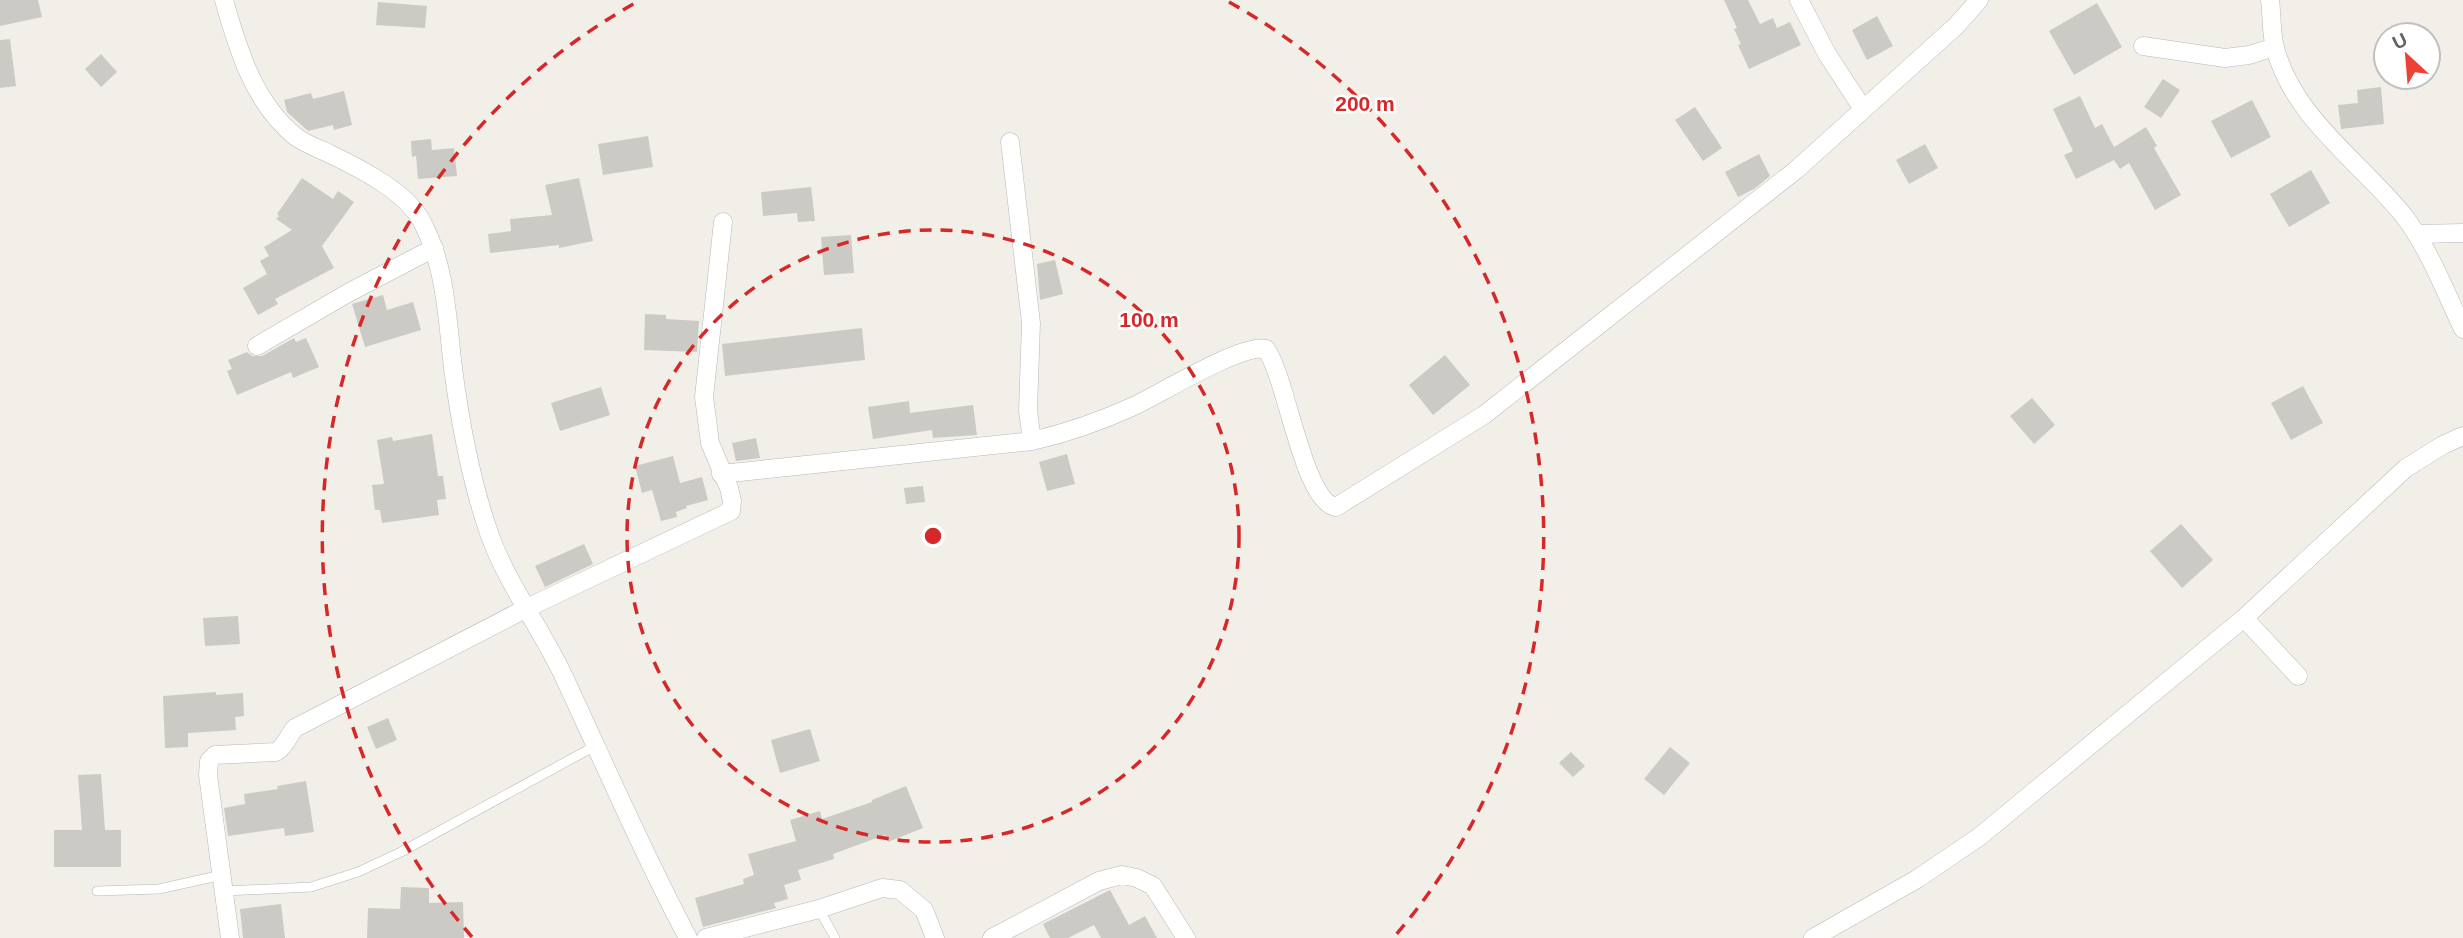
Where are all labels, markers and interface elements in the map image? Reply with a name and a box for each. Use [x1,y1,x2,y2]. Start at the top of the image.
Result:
north arrow [2372,21,2442,91]
text: U [2389,29,2411,54]
text: 200 m [1335,92,1395,115]
text: 100 m [1119,308,1179,331]
centre of rings [921,524,945,548]

